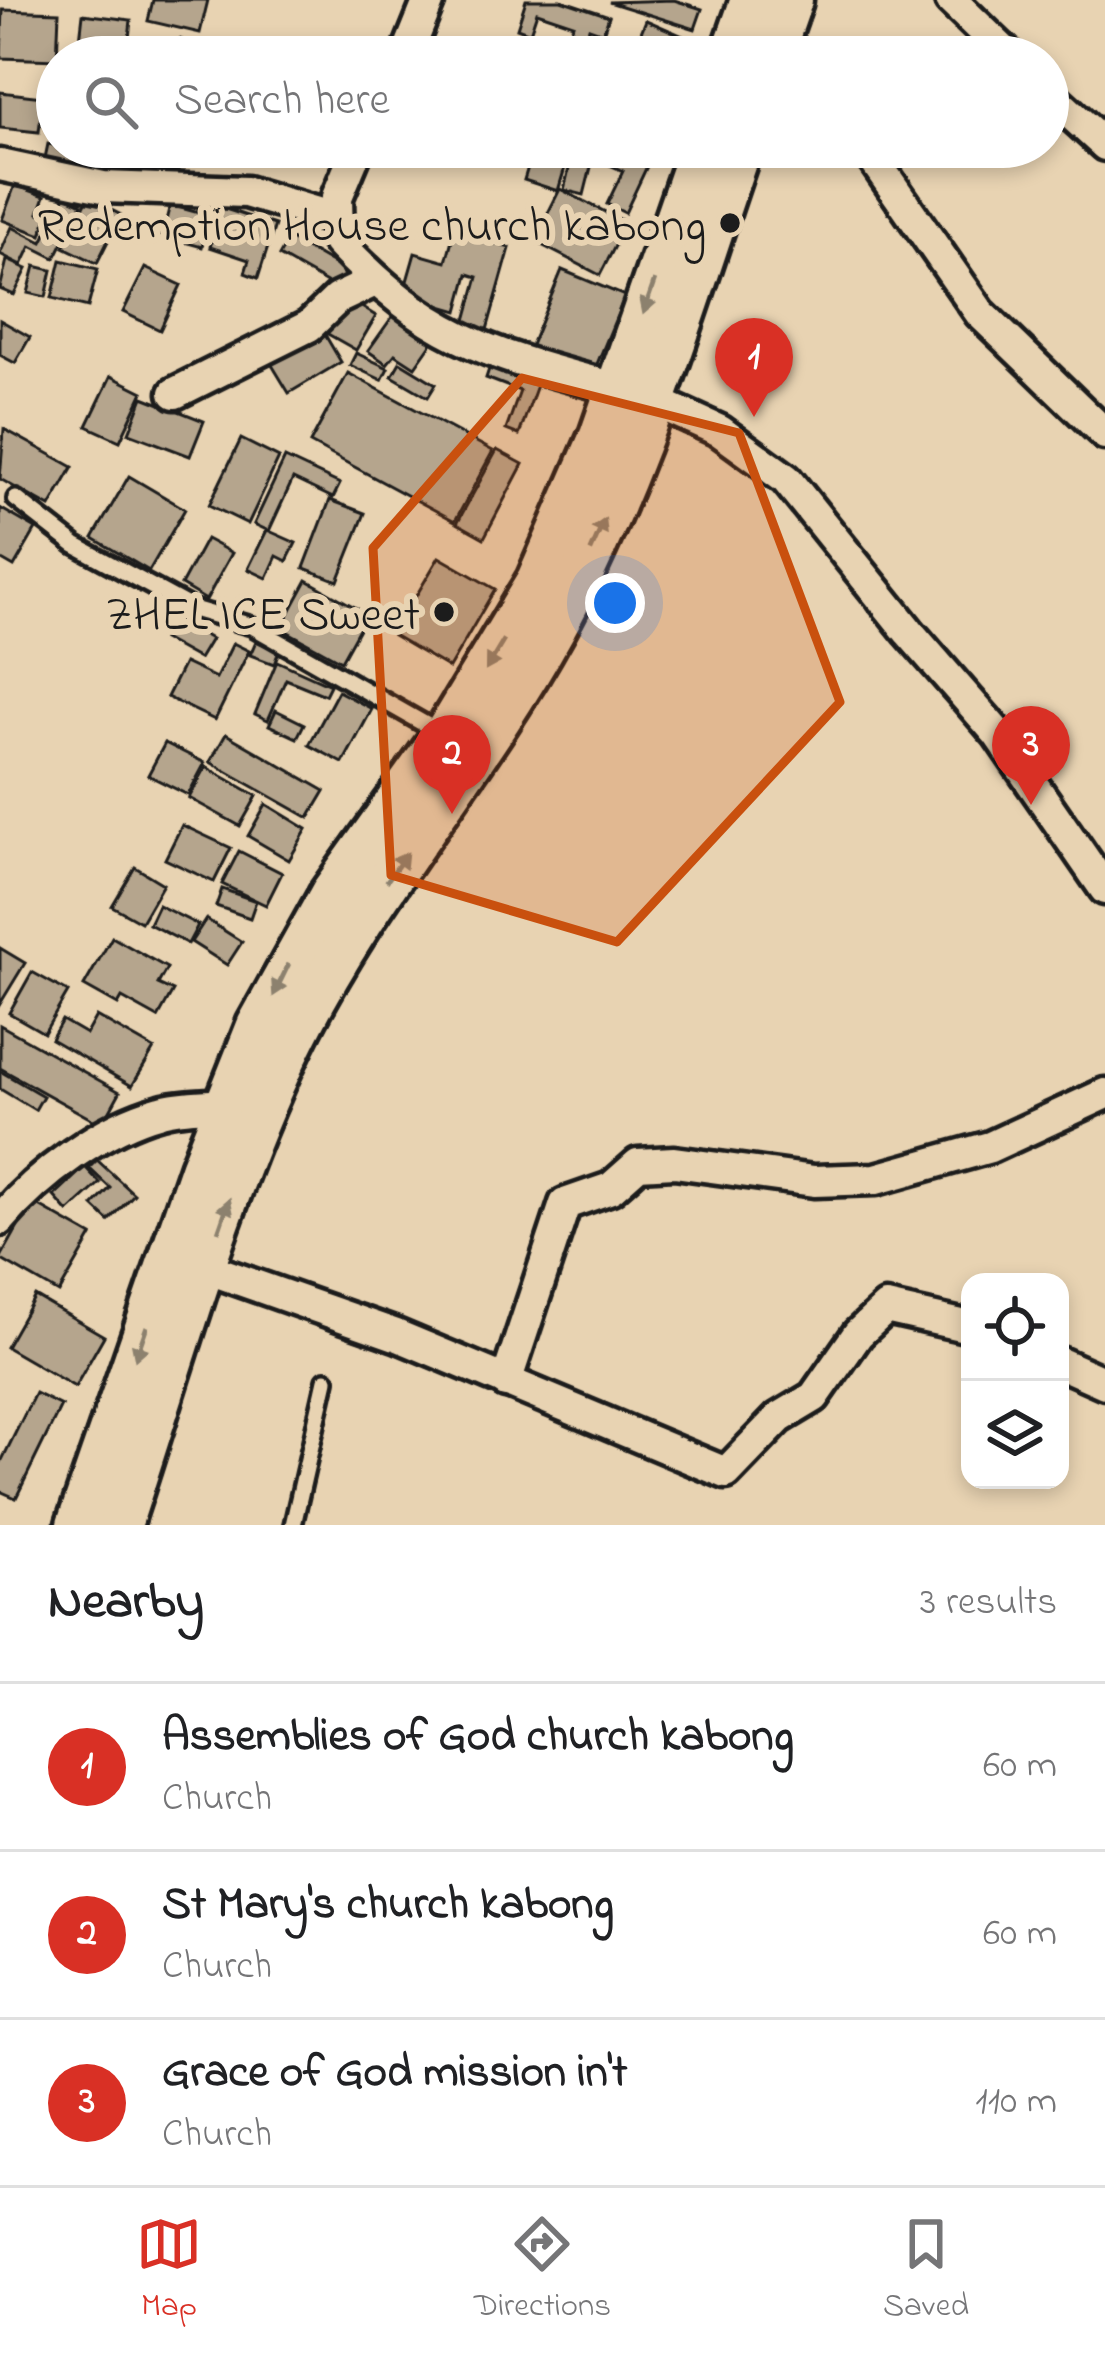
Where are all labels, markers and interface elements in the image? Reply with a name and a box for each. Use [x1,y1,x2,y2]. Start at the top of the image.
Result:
search box [36,36,1069,168]
icon: search [78,69,144,135]
text: Search here [174,69,390,135]
place label: Redemption House church kabong [38,193,706,264]
marker: Redemption House church kabong [717,210,743,236]
one-way arrow [639,279,657,315]
pin: 1 [715,318,793,417]
one-way arrow [589,517,609,552]
your location [585,573,645,633]
place label: ZHEL ICE Sweet [106,582,420,652]
marker: ZHEL ICE Sweet [431,599,457,625]
one-way arrow [486,638,507,671]
pin: 3 [992,706,1070,805]
pin: 2 [413,715,491,814]
one-way arrow [384,851,408,883]
one-way arrow [271,962,291,997]
one-way arrow [216,1197,234,1233]
map controls [961,1273,1069,1489]
button: locate [961,1273,1069,1381]
one-way arrow [131,1325,149,1361]
button: layers [961,1381,1069,1489]
text: Nearby [48,1566,204,1641]
text: 3 results [920,1575,1057,1632]
text: Assemblies of God church kabong [162,1705,794,1771]
text: 1 [81,1738,93,1795]
text: 60 m [983,1738,1057,1795]
text: Church [162,1771,272,1828]
text: St Mary's church kabong [162,1873,614,1939]
text: 2 [77,1906,97,1963]
text: 60 m [983,1906,1057,1963]
text: Church [162,1939,272,1996]
text: Grace of God mission in't [162,2041,627,2107]
text: 3 [79,2074,95,2131]
text: 110 m [975,2074,1057,2131]
text: Church [162,2107,272,2164]
tab: Map [136,2211,202,2331]
tab: Directions [474,2211,611,2331]
tab: Saved [883,2211,969,2331]

